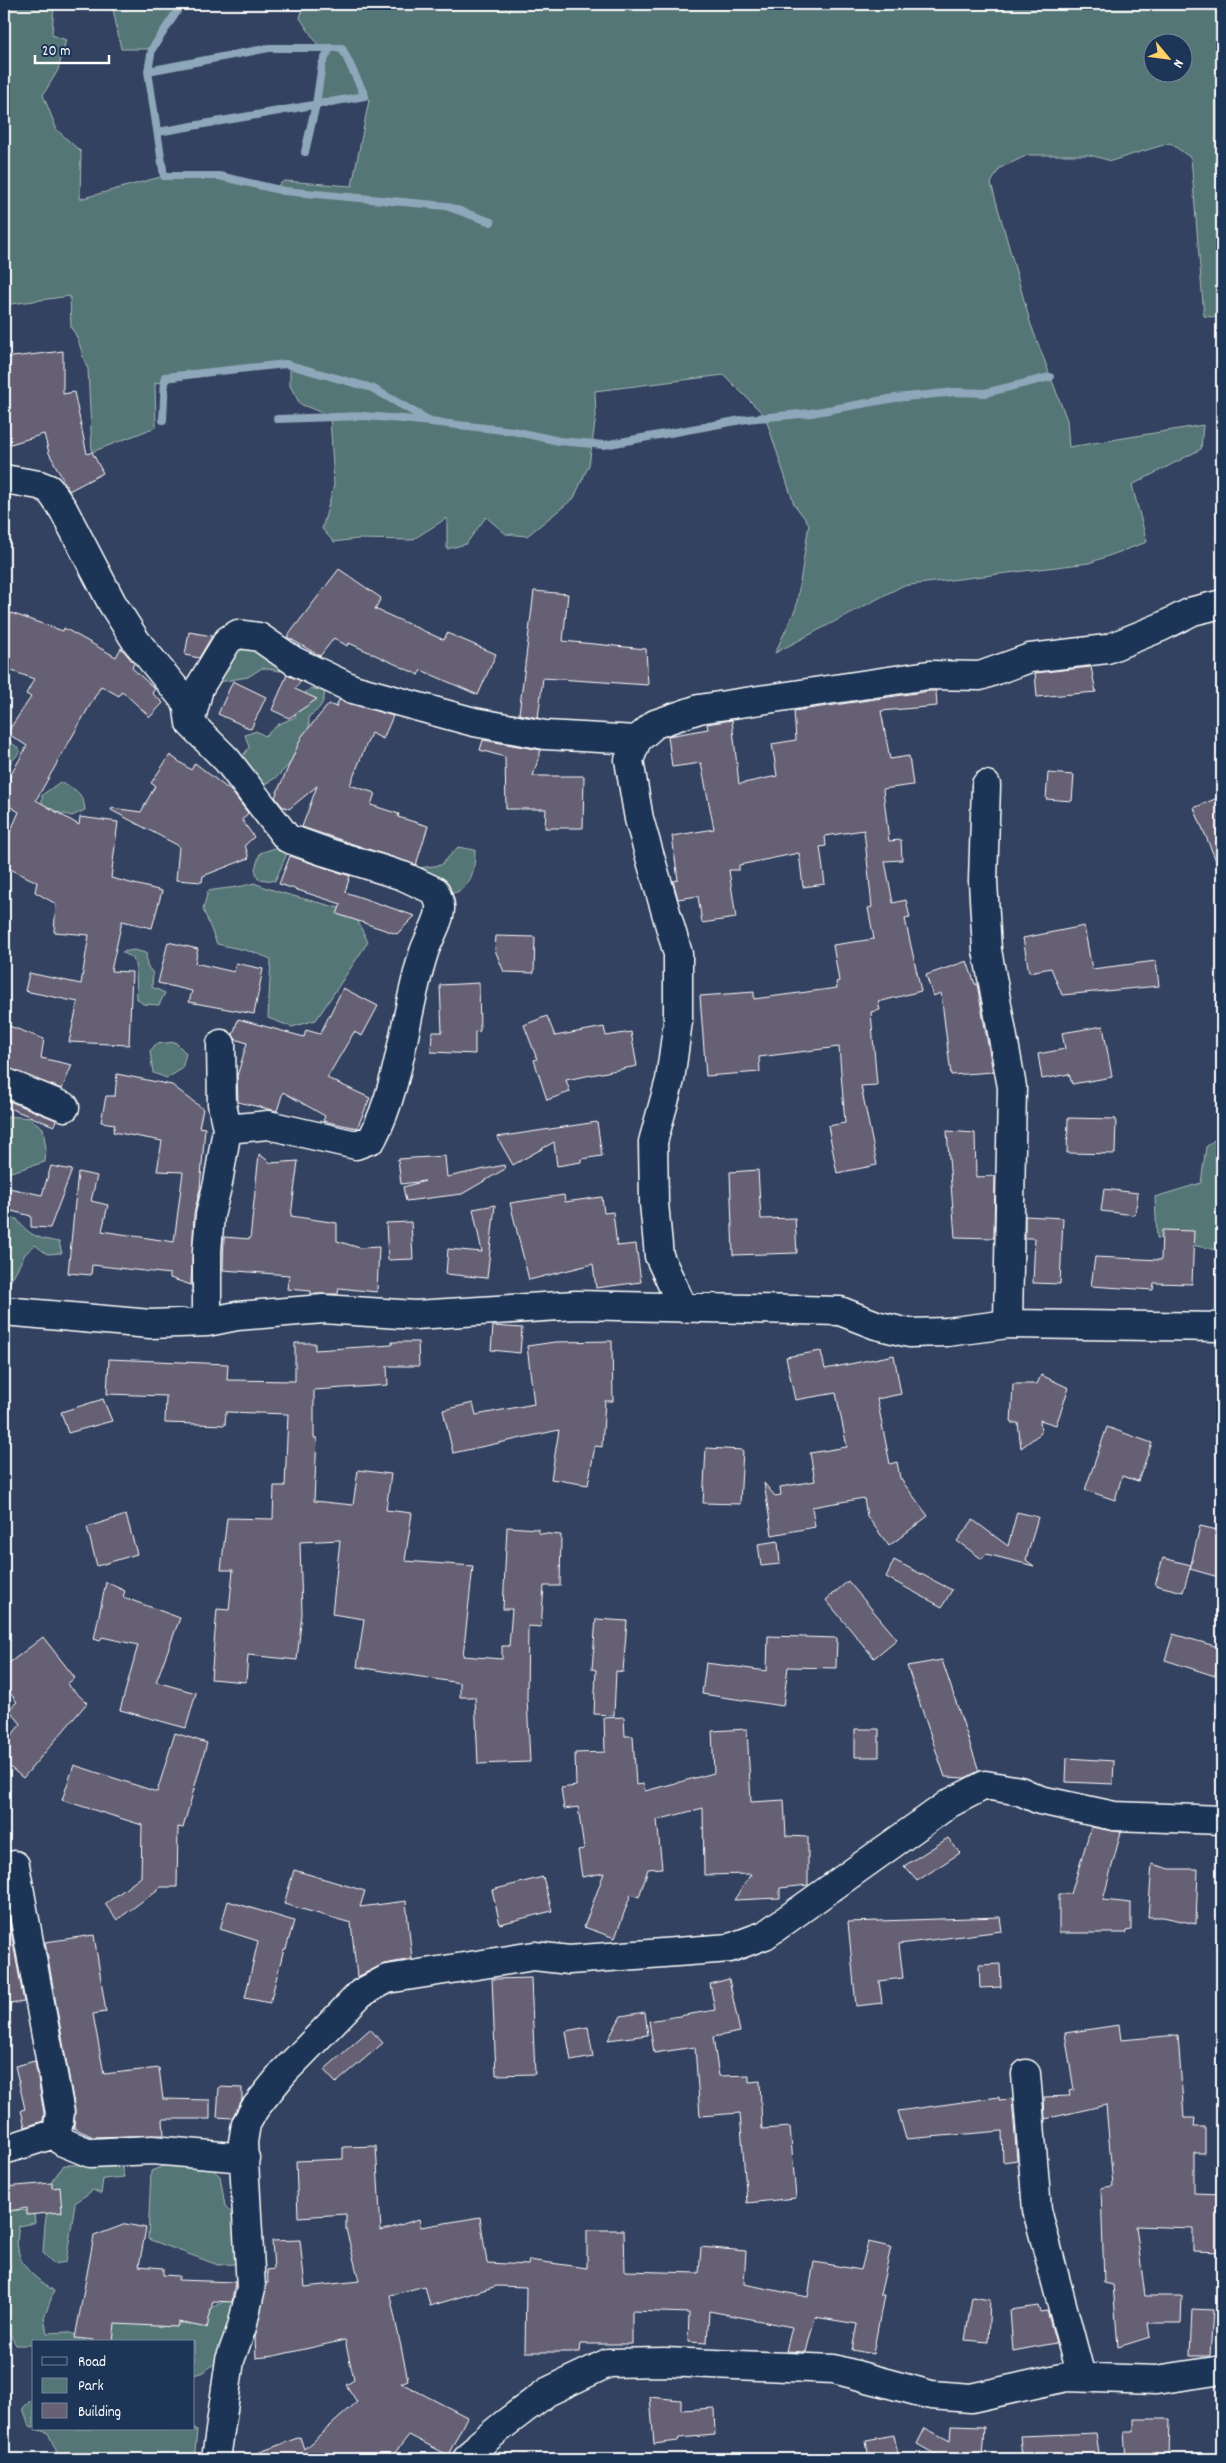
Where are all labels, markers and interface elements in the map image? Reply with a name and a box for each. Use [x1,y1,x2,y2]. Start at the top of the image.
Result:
scale bar [35,32,109,64]
north arrow [1144,32,1194,82]
text: 20 m [42,41,70,63]
text: N [1167,55,1188,71]
legend [32,2340,195,2430]
text: Road [78,2352,106,2374]
text: Park [78,2376,104,2398]
text: Building [78,2402,121,2424]

